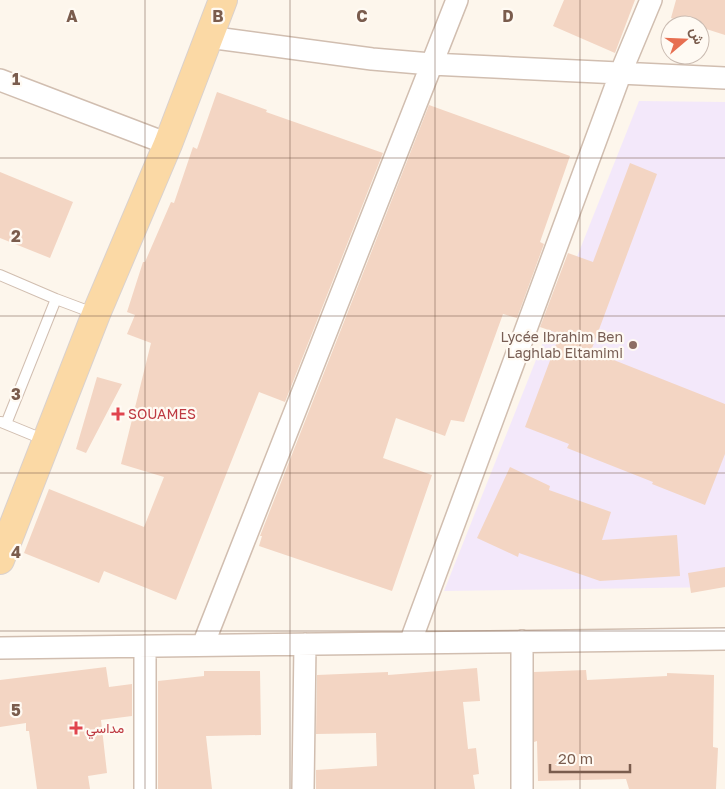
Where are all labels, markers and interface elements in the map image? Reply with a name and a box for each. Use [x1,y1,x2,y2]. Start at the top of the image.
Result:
text: A [66,6,78,26]
text: B [212,6,224,26]
text: C [356,6,368,26]
text: D [502,6,514,26]
north arrow [660,15,710,65]
text: ش [686,25,709,47]
text: 1 [12,69,20,89]
text: 2 [11,226,21,246]
place label: Lycée Ibrahim Ben Laghlab Eltamimi [501,328,623,361]
marker: Lycée Ibrahim Ben Laghlab Eltamimi [627,339,639,351]
text: 3 [11,384,21,404]
place label: SOUAMES [128,405,196,422]
marker: SOUAMES [112,408,124,420]
text: 4 [11,542,21,562]
text: 5 [11,700,21,720]
place label: مداسي [86,719,124,740]
marker: مداسي [70,722,82,734]
scale bar [550,742,630,774]
text: 20 m [558,749,593,767]

